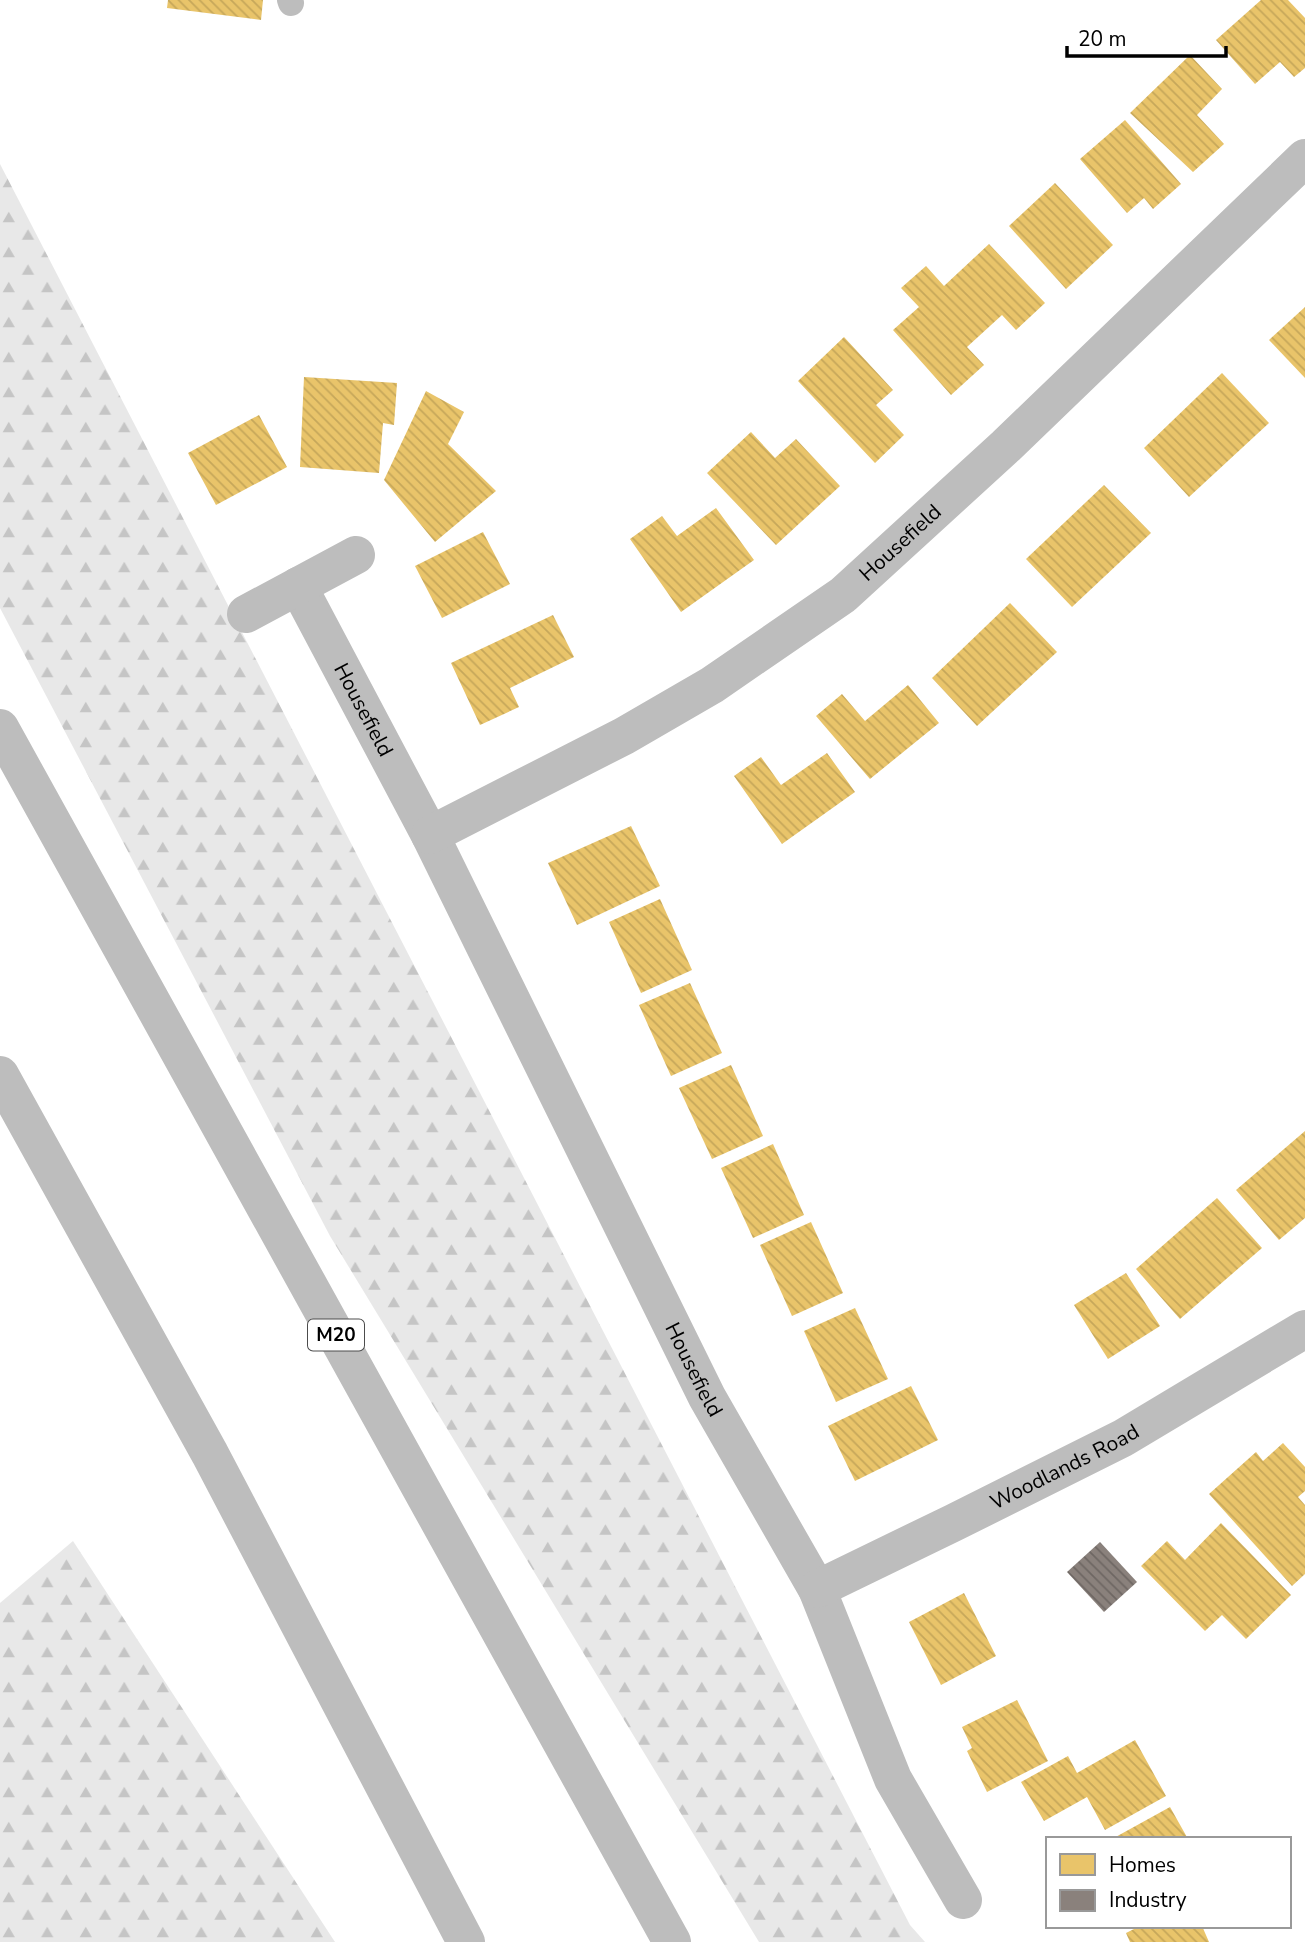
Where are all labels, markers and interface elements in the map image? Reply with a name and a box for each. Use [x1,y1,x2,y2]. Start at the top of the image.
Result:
scale bar [1067,14,1226,58]
text: 20 m [1078,25,1127,53]
street label: Housefield [853,498,947,587]
street label: Housefield [327,658,400,761]
street label: Housefield [658,1318,729,1422]
road number: M20 [308,1320,364,1350]
street label: Woodlands Road [985,1418,1144,1516]
legend [1046,1837,1291,1928]
text: Homes [1109,1851,1176,1879]
text: Industry [1109,1886,1187,1914]

